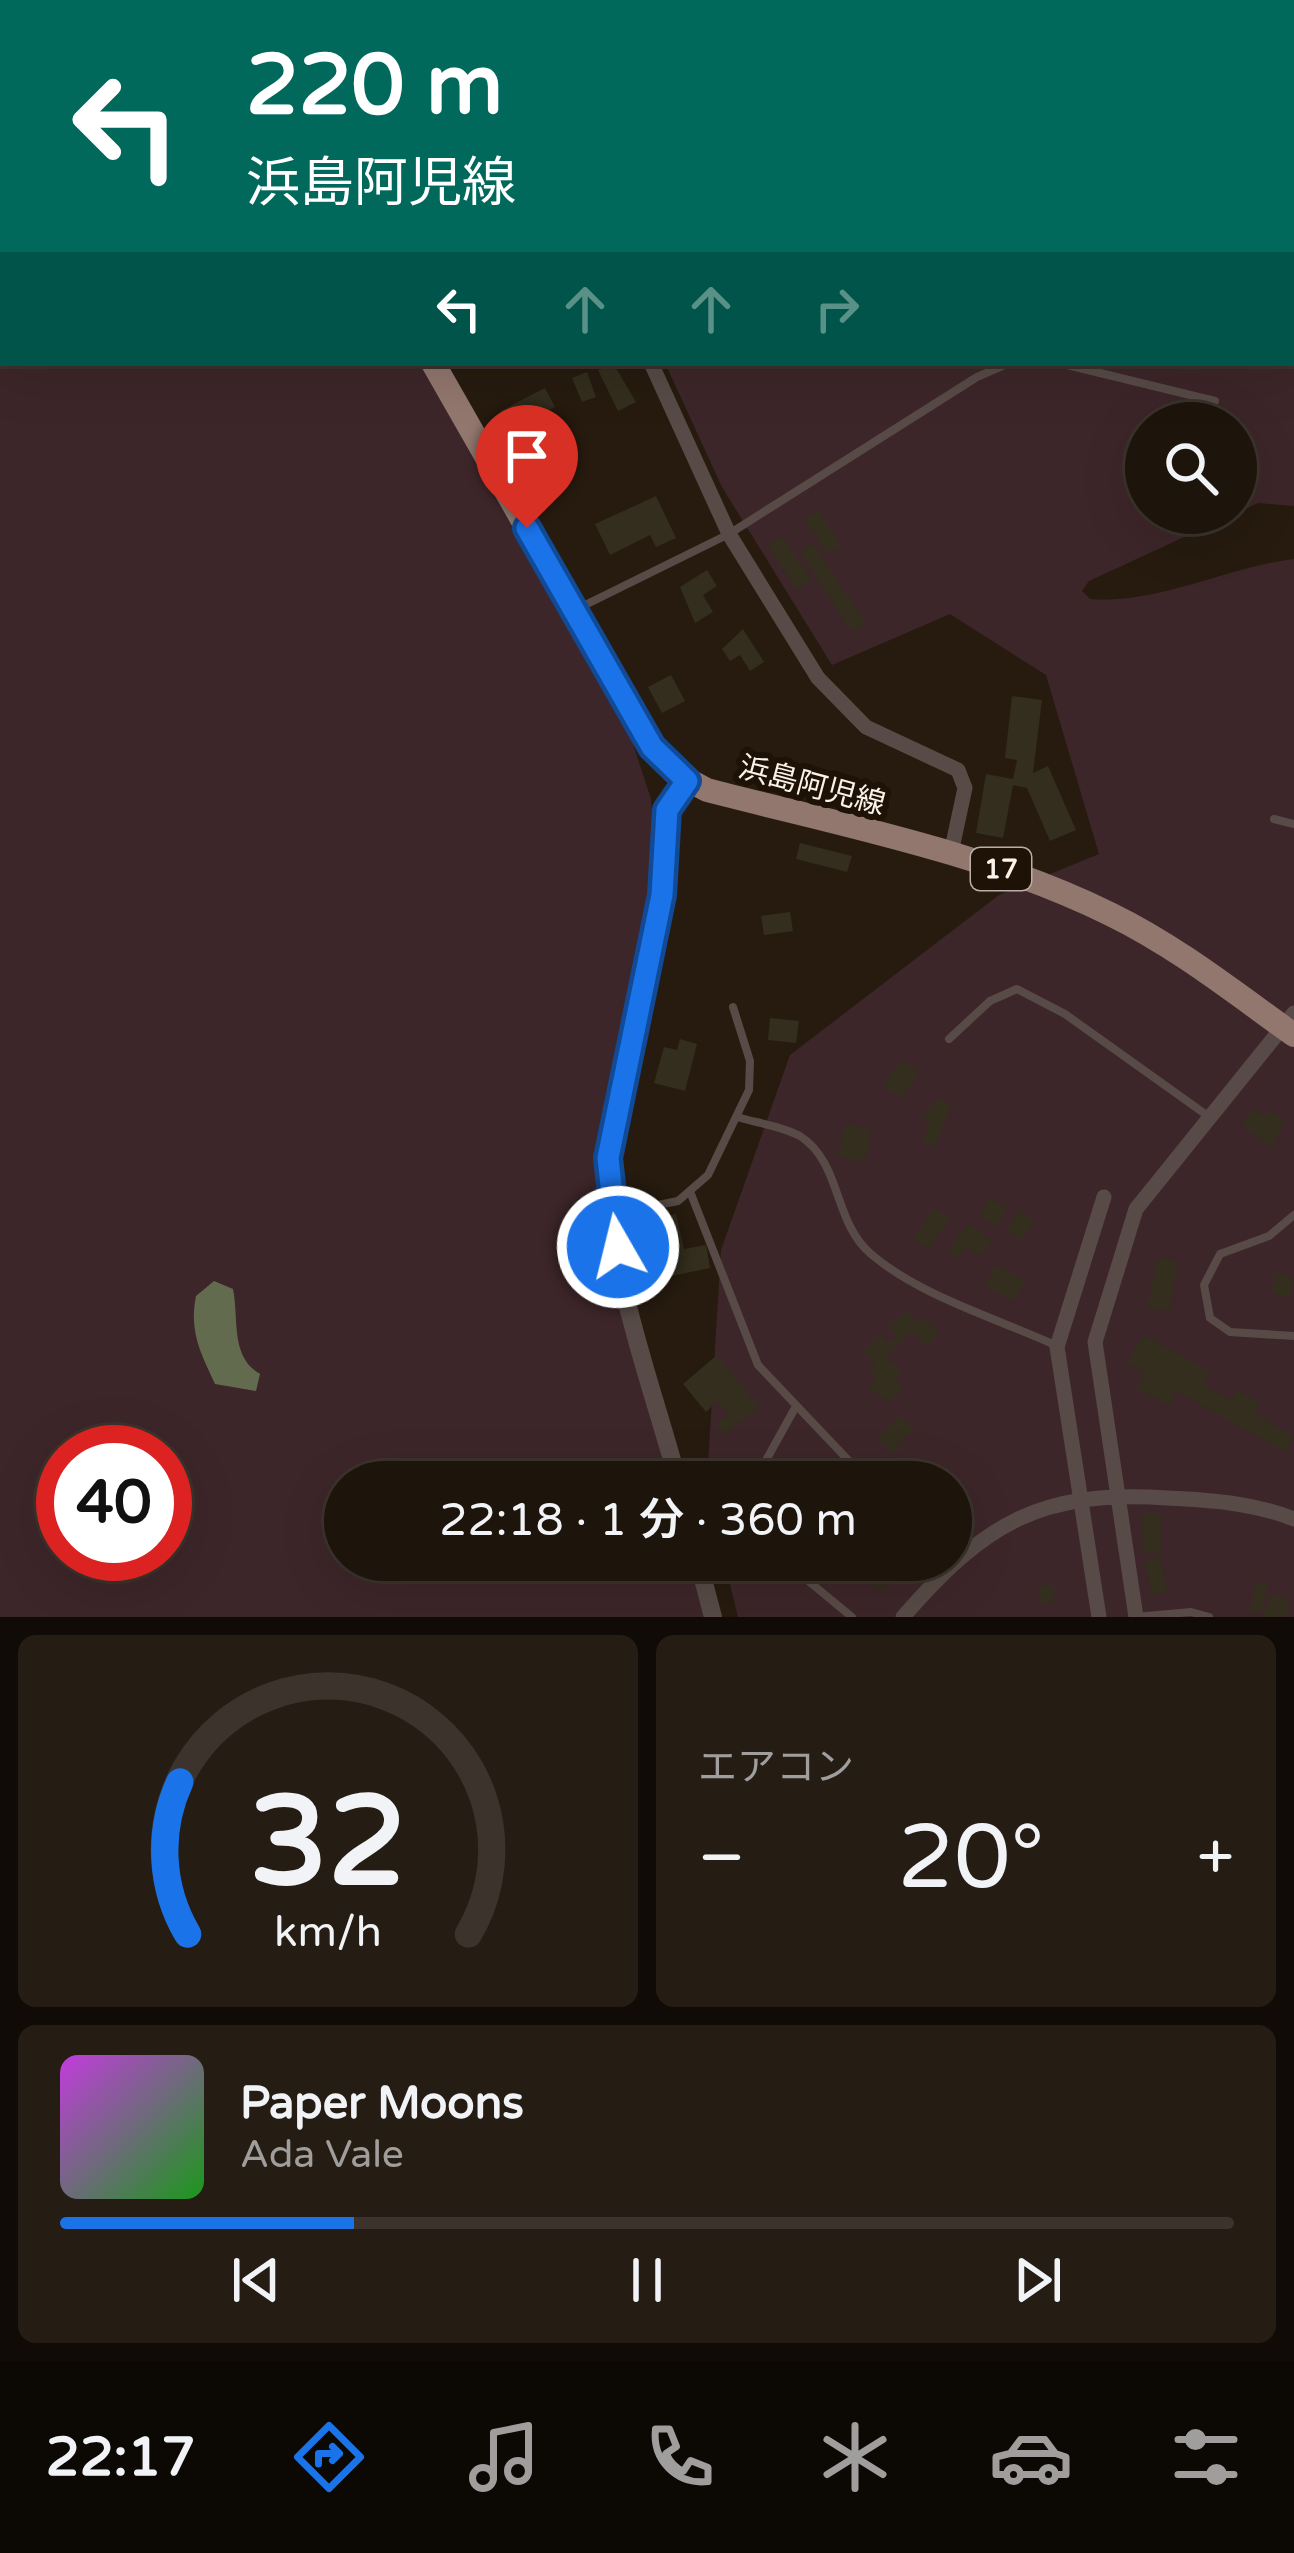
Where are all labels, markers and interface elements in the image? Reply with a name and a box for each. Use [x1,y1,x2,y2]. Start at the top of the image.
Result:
text: 220 m [246,36,503,137]
icon: left [48,48,204,204]
text: 浜島阿児線 [246,151,516,216]
icon: left [426,276,492,342]
icon: ahead [552,276,618,342]
icon: ahead [678,276,744,342]
icon: right [804,276,870,342]
map controls [1125,402,1257,534]
button: search [1125,402,1257,534]
pin [476,405,578,528]
icon: arrive [494,423,560,489]
street label: 浜島阿児線 [735,749,889,823]
road number: 17 [971,848,1031,890]
position arrow [555,1184,681,1310]
speed limit sign: 40 [36,1425,192,1581]
text: 22:18 · 1 分 · 360 m [439,1494,857,1548]
text: エアコン [698,1744,854,1791]
text: 32 [250,1768,406,1919]
text: 20° [897,1804,1044,1913]
text: − [698,1818,745,1898]
text: + [1197,1818,1234,1898]
text: km/h [274,1907,382,1958]
text: Paper Moons [240,2077,524,2131]
text: Ada Vale [240,2131,404,2178]
icon: previous [223,2247,289,2313]
icon: pause [614,2247,680,2313]
icon: next [1005,2247,1071,2313]
icon: directions [287,2415,371,2499]
icon: music [462,2415,546,2499]
icon: phone [638,2415,722,2499]
icon: climate [813,2415,897,2499]
icon: car [989,2415,1073,2499]
icon: filters [1164,2415,1248,2499]
text: 22:17 [46,2425,195,2490]

